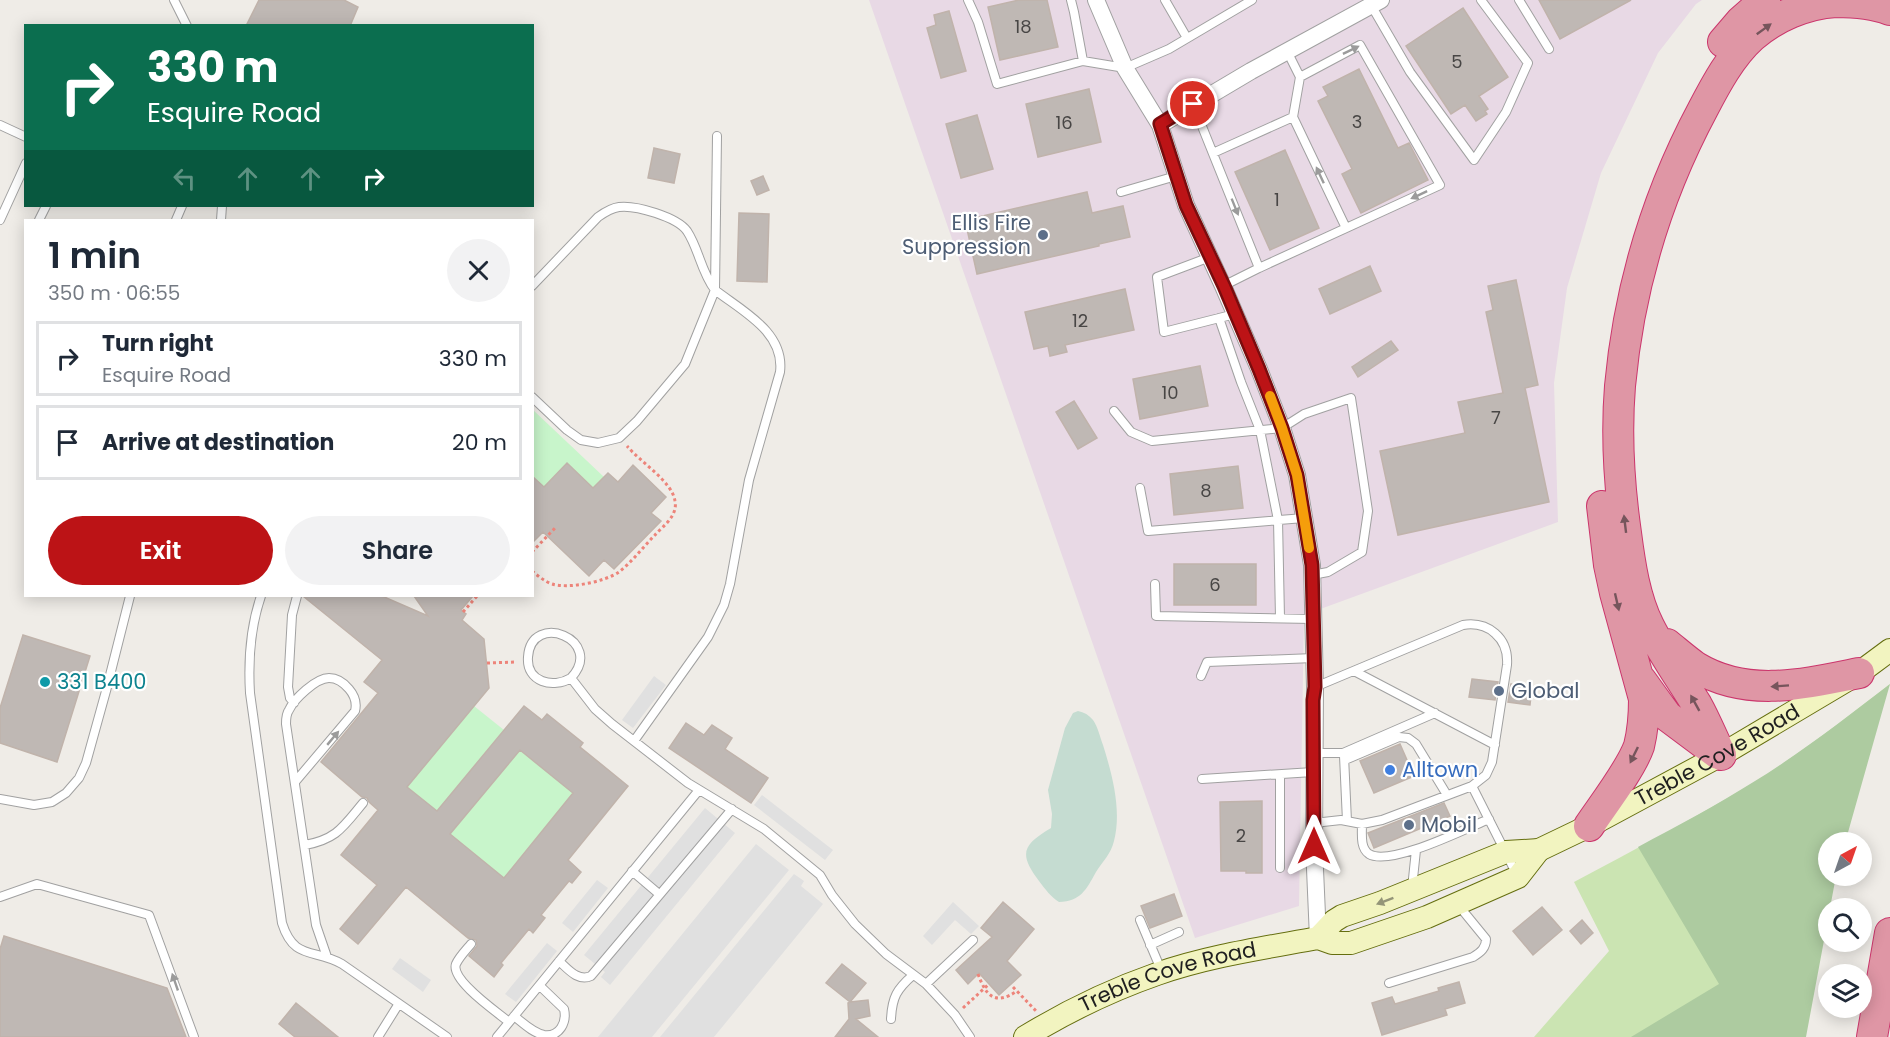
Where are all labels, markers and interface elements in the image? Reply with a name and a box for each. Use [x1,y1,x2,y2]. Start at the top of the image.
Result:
house number: 18 [1014,14,1032,39]
one-way arrow [1755,23,1771,35]
text: 330 m [147,38,279,97]
one-way arrow [1342,45,1360,55]
icon: right [48,48,126,126]
house number: 5 [1451,49,1463,74]
pin [1167,78,1218,129]
icon: arrive [1176,87,1209,120]
text: Esquire Road [147,94,321,131]
house number: 3 [1352,109,1362,134]
house number: 16 [1055,110,1073,135]
icon: left [168,162,201,195]
icon: ahead [231,162,264,195]
icon: ahead [294,162,327,195]
icon: right [357,162,390,195]
one-way arrow [1316,167,1325,184]
house number: 1 [1274,187,1280,212]
one-way arrow [1409,190,1427,200]
one-way arrow [1230,199,1240,217]
place label: Ellis Fire Suppression [902,208,1031,261]
marker: Ellis Fire Suppression [1036,228,1050,242]
text: 1 min [48,230,141,281]
button: close [447,239,510,302]
text: 350 m · 06:55 [48,279,180,307]
house number: 12 [1072,308,1088,333]
text: Turn right [102,328,213,359]
icon: right [51,342,84,375]
text: 330 m [439,343,507,374]
text: Esquire Road [102,361,231,389]
house number: 10 [1161,380,1179,405]
house number: 7 [1491,405,1501,430]
icon: arrive [51,426,84,459]
text: Arrive at destination [102,427,334,458]
text: 20 m [452,427,507,458]
house number: 8 [1200,478,1212,503]
one-way arrow [1620,514,1629,533]
button: Exit [48,516,273,585]
button: Share [285,516,510,585]
house number: 6 [1209,572,1221,597]
one-way arrow [1613,593,1623,611]
place label: 331 B400 [57,667,147,696]
marker: 331 B400 [38,675,52,689]
place label: Global [1511,676,1580,705]
one-way arrow [1771,681,1790,690]
marker: Global [1492,684,1506,698]
one-way arrow [1690,694,1700,711]
street label: Treble Cove Road [1630,697,1805,813]
one-way arrow [326,731,339,746]
one-way arrow [1629,747,1638,764]
place label: Alltown [1402,755,1478,784]
marker: Alltown [1383,763,1397,777]
place label: Mobil [1421,810,1477,839]
position arrow [1282,814,1346,878]
marker: Mobil [1402,818,1416,832]
house number: 2 [1236,823,1246,848]
north arrow [1818,832,1872,886]
map controls [1818,832,1872,1018]
one-way arrow [1376,897,1394,907]
button: search [1818,898,1872,952]
street label: Treble Cove Road [1074,934,1258,1019]
button: layers [1818,964,1872,1018]
one-way arrow [169,973,179,991]

